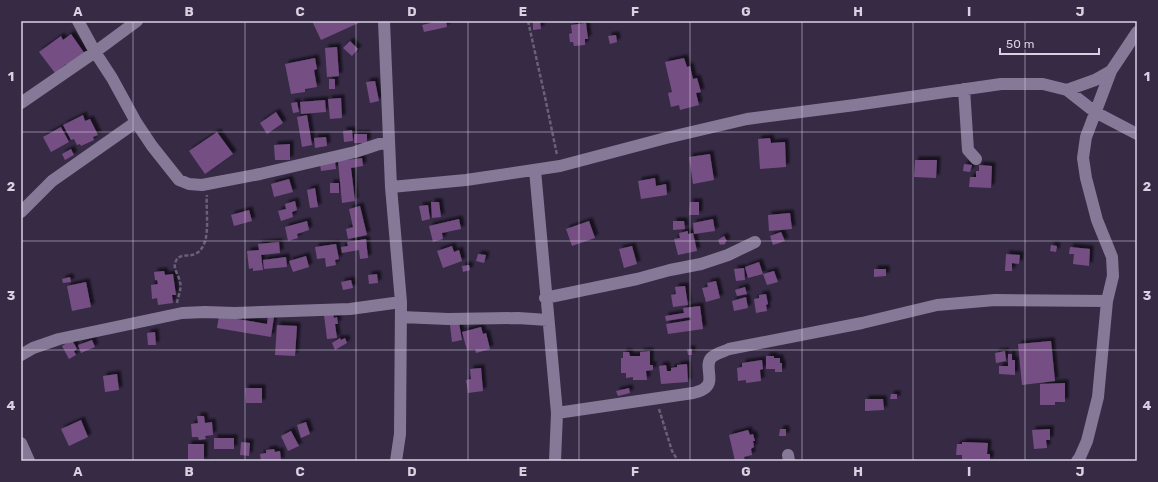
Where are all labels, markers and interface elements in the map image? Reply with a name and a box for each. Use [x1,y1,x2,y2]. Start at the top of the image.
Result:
text: A [73,4,83,19]
text: B [184,4,194,19]
text: C [295,4,305,19]
text: D [407,4,417,19]
text: E [519,4,527,19]
text: F [631,4,639,19]
text: G [741,4,751,19]
text: H [853,4,863,19]
text: I [967,4,971,19]
text: J [1076,4,1084,19]
scale bar [1000,30,1099,56]
text: 50 m [1006,37,1034,51]
text: 1 [8,69,14,84]
text: 1 [1144,69,1150,84]
text: 2 [7,179,15,194]
text: 2 [1143,179,1151,194]
text: 3 [7,288,16,303]
text: 3 [1143,288,1152,303]
text: 4 [7,398,16,413]
text: 4 [1143,398,1152,413]
text: A [73,464,83,479]
text: B [184,464,194,479]
text: C [295,464,305,479]
text: D [407,464,417,479]
text: E [519,464,527,479]
text: F [631,464,639,479]
text: G [741,464,751,479]
text: H [853,464,863,479]
text: I [967,464,971,479]
text: J [1076,464,1084,479]

